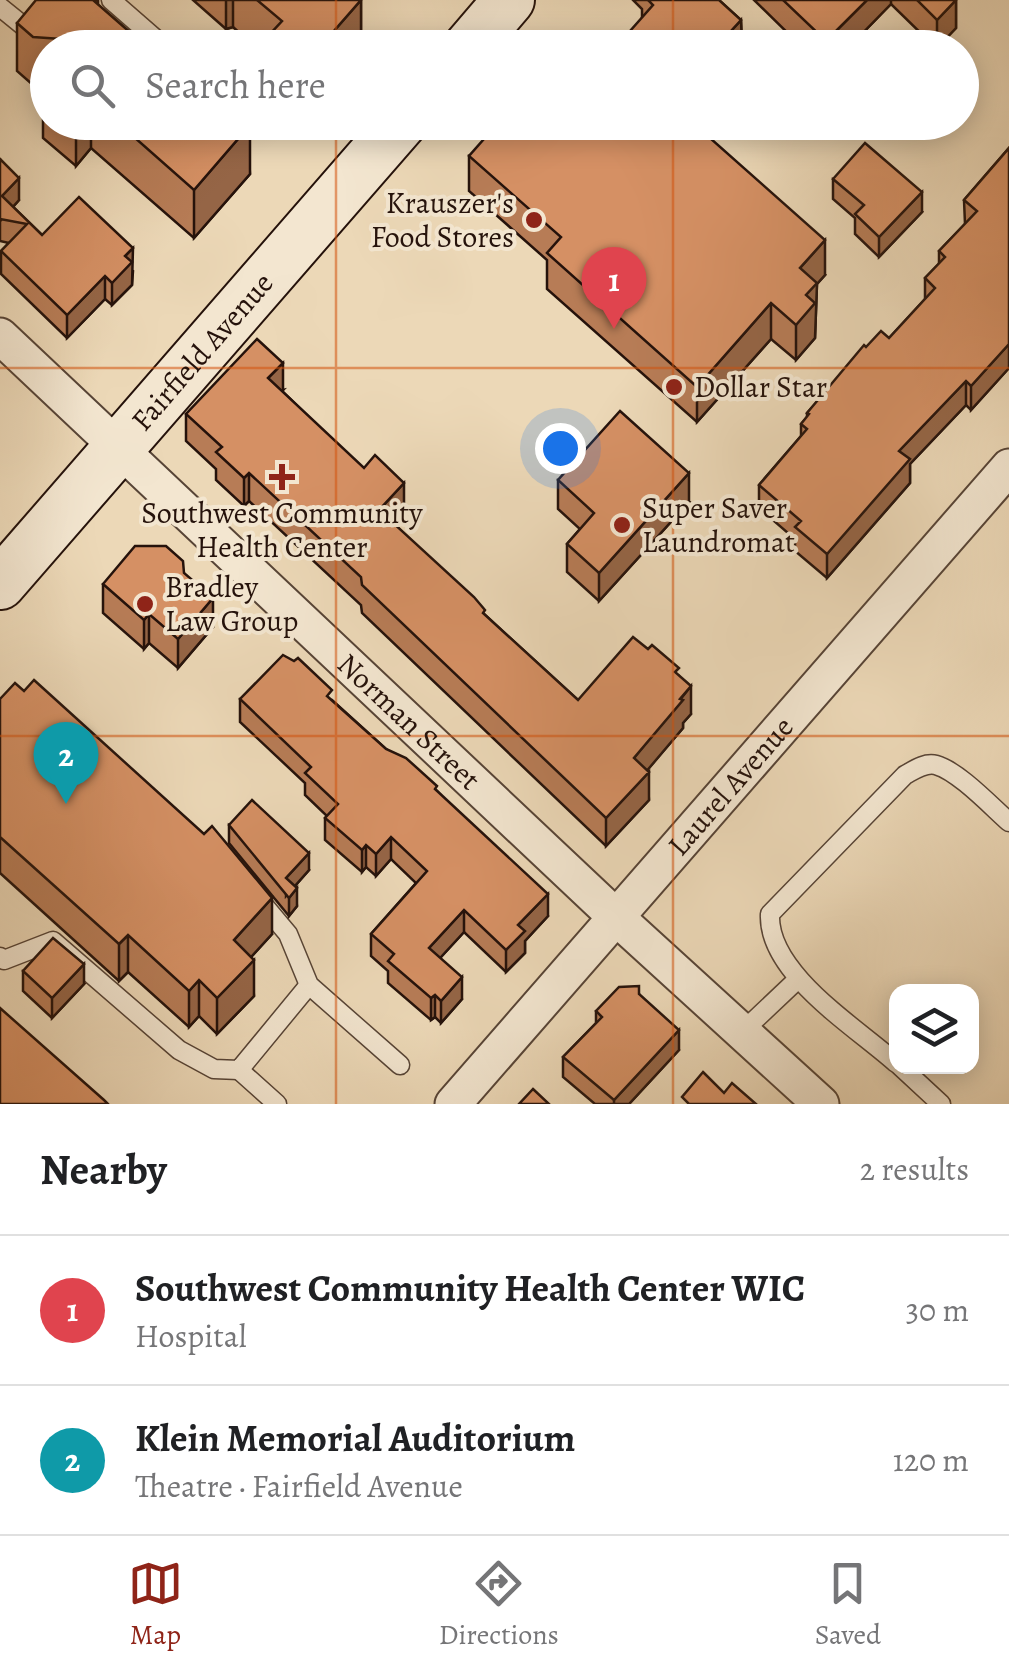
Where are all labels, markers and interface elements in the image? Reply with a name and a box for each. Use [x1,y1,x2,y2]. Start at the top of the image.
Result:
search box [30,30,979,140]
icon: search [65,58,120,113]
text: Search here [145,59,326,111]
place label: Krauszer's Food Stores [371,183,514,257]
marker: Krauszer's Food Stores [523,209,545,231]
pin: 1 [582,246,646,329]
street label: Fairfield Avenue [122,264,282,439]
place label: Dollar Star [694,367,827,407]
marker: Dollar Star [663,376,685,398]
your location [535,423,586,474]
marker: Southwest Community Health Center [269,464,295,490]
place label: Super Saver Laundromat [642,488,795,562]
place label: Southwest Community Health Center [141,493,423,567]
marker: Super Saver Laundromat [611,514,633,536]
place label: Bradley Law Group [165,567,298,641]
marker: Bradley Law Group [134,593,156,615]
street label: Norman Street [329,644,489,799]
street label: Laurel Avenue [659,708,802,864]
pin: 2 [34,722,98,804]
map controls [889,984,979,1074]
button: layers [889,984,979,1074]
text: Nearby [40,1141,167,1198]
text: 2 results [860,1147,969,1191]
text: Southwest Community Health Center WIC [135,1262,805,1314]
text: 1 [67,1288,78,1332]
text: 30 m [906,1288,969,1332]
text: Hospital [135,1314,247,1358]
text: Klein Memorial Auditorium [135,1412,575,1464]
text: 2 [65,1438,80,1482]
text: 120 m [893,1438,969,1482]
text: Theatre · Fairfield Avenue [135,1464,463,1508]
tab: Map [128,1556,183,1654]
tab: Directions [439,1556,559,1654]
tab: Saved [815,1556,881,1654]

